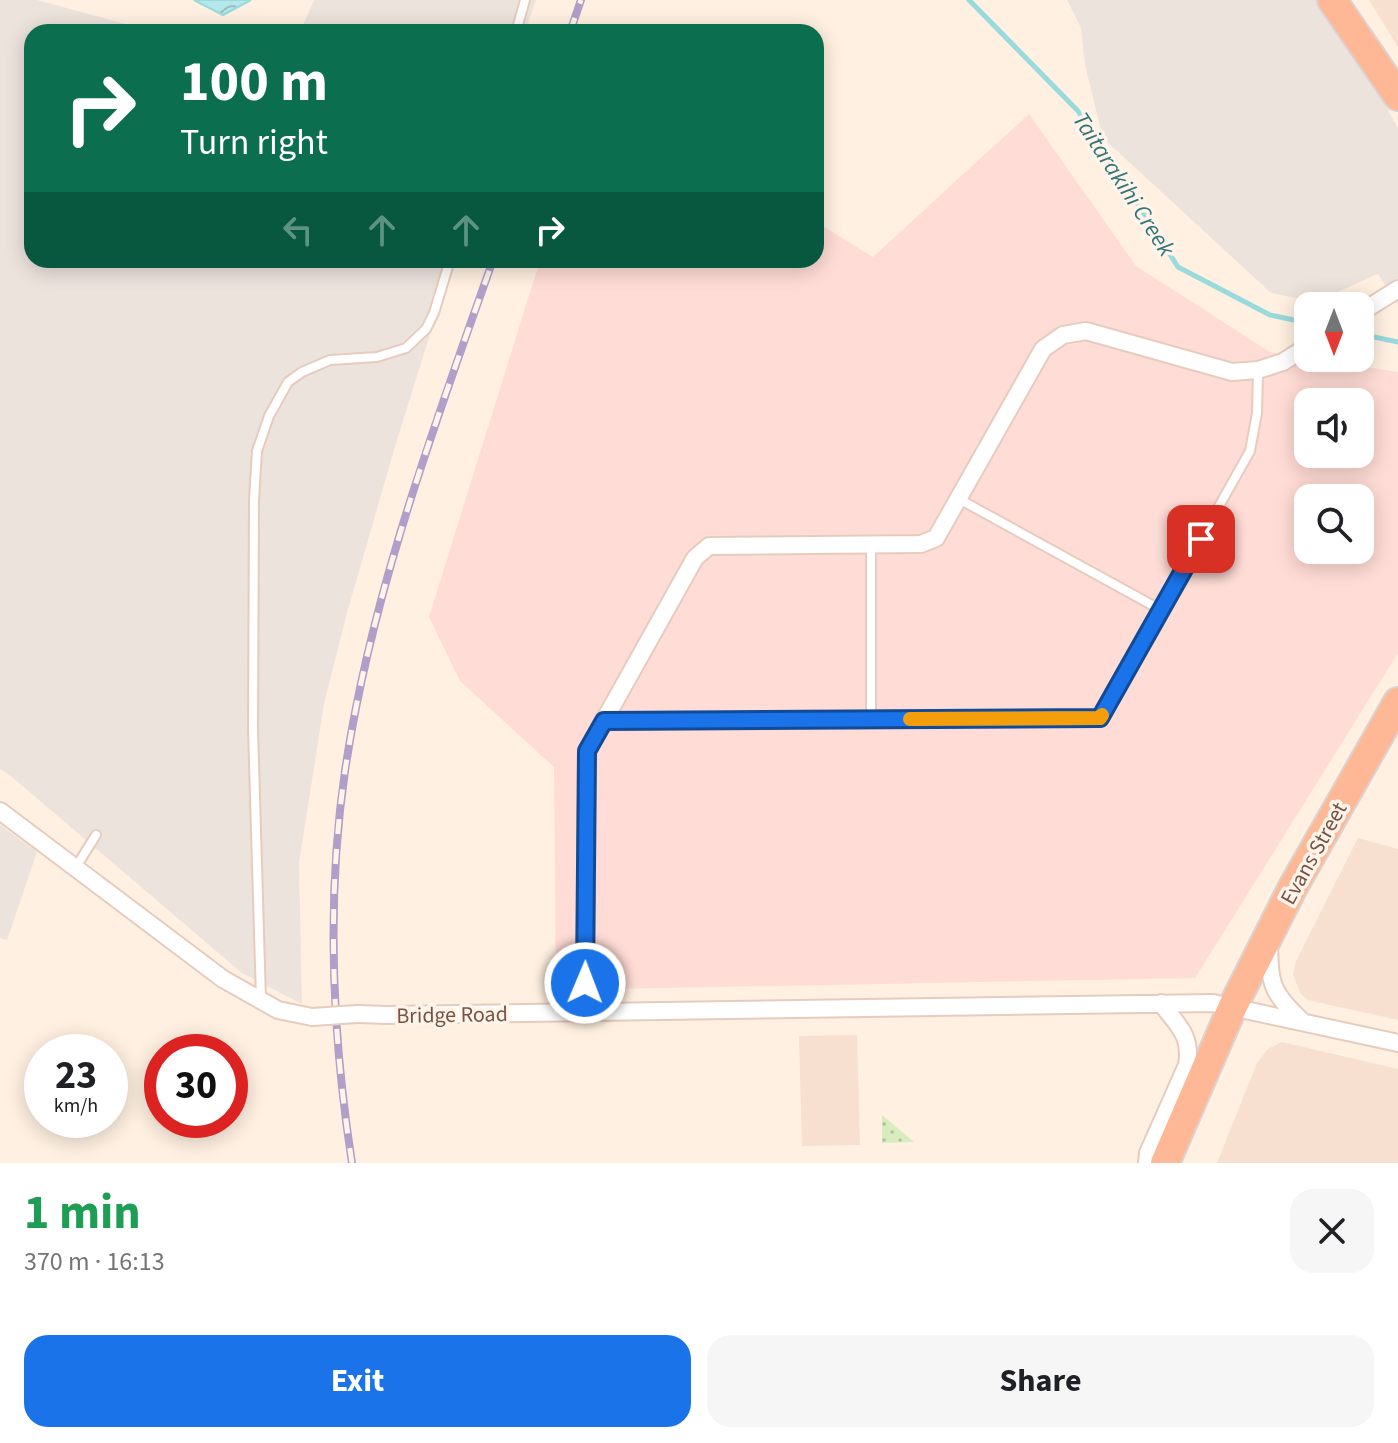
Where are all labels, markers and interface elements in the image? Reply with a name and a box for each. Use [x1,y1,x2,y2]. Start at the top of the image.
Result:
text: 100 m [180,43,328,122]
icon: right [48,56,152,160]
water label: Taitarakihi Creek [1064,105,1184,264]
text: Turn right [180,117,328,168]
icon: left [276,208,320,252]
icon: ahead [360,208,404,252]
icon: ahead [444,208,488,252]
icon: right [528,208,572,252]
north arrow [1294,292,1374,372]
map controls [1294,292,1374,564]
button: sound [1294,388,1374,468]
button: search [1294,484,1374,564]
pin [1167,505,1235,573]
icon: arrive [1179,517,1223,561]
street label: Evans Street [1272,796,1356,911]
position arrow [543,941,627,1025]
street label: Bridge Road [396,998,508,1032]
speed limit sign: 30 [144,1034,248,1138]
text: 23 [55,1047,97,1104]
text: km/h [54,1092,98,1120]
text: 1 min [24,1179,141,1247]
button: close [1290,1189,1374,1273]
text: 370 m · 16:13 [24,1243,165,1280]
button: Exit [24,1335,691,1427]
button: Share [707,1335,1374,1427]

